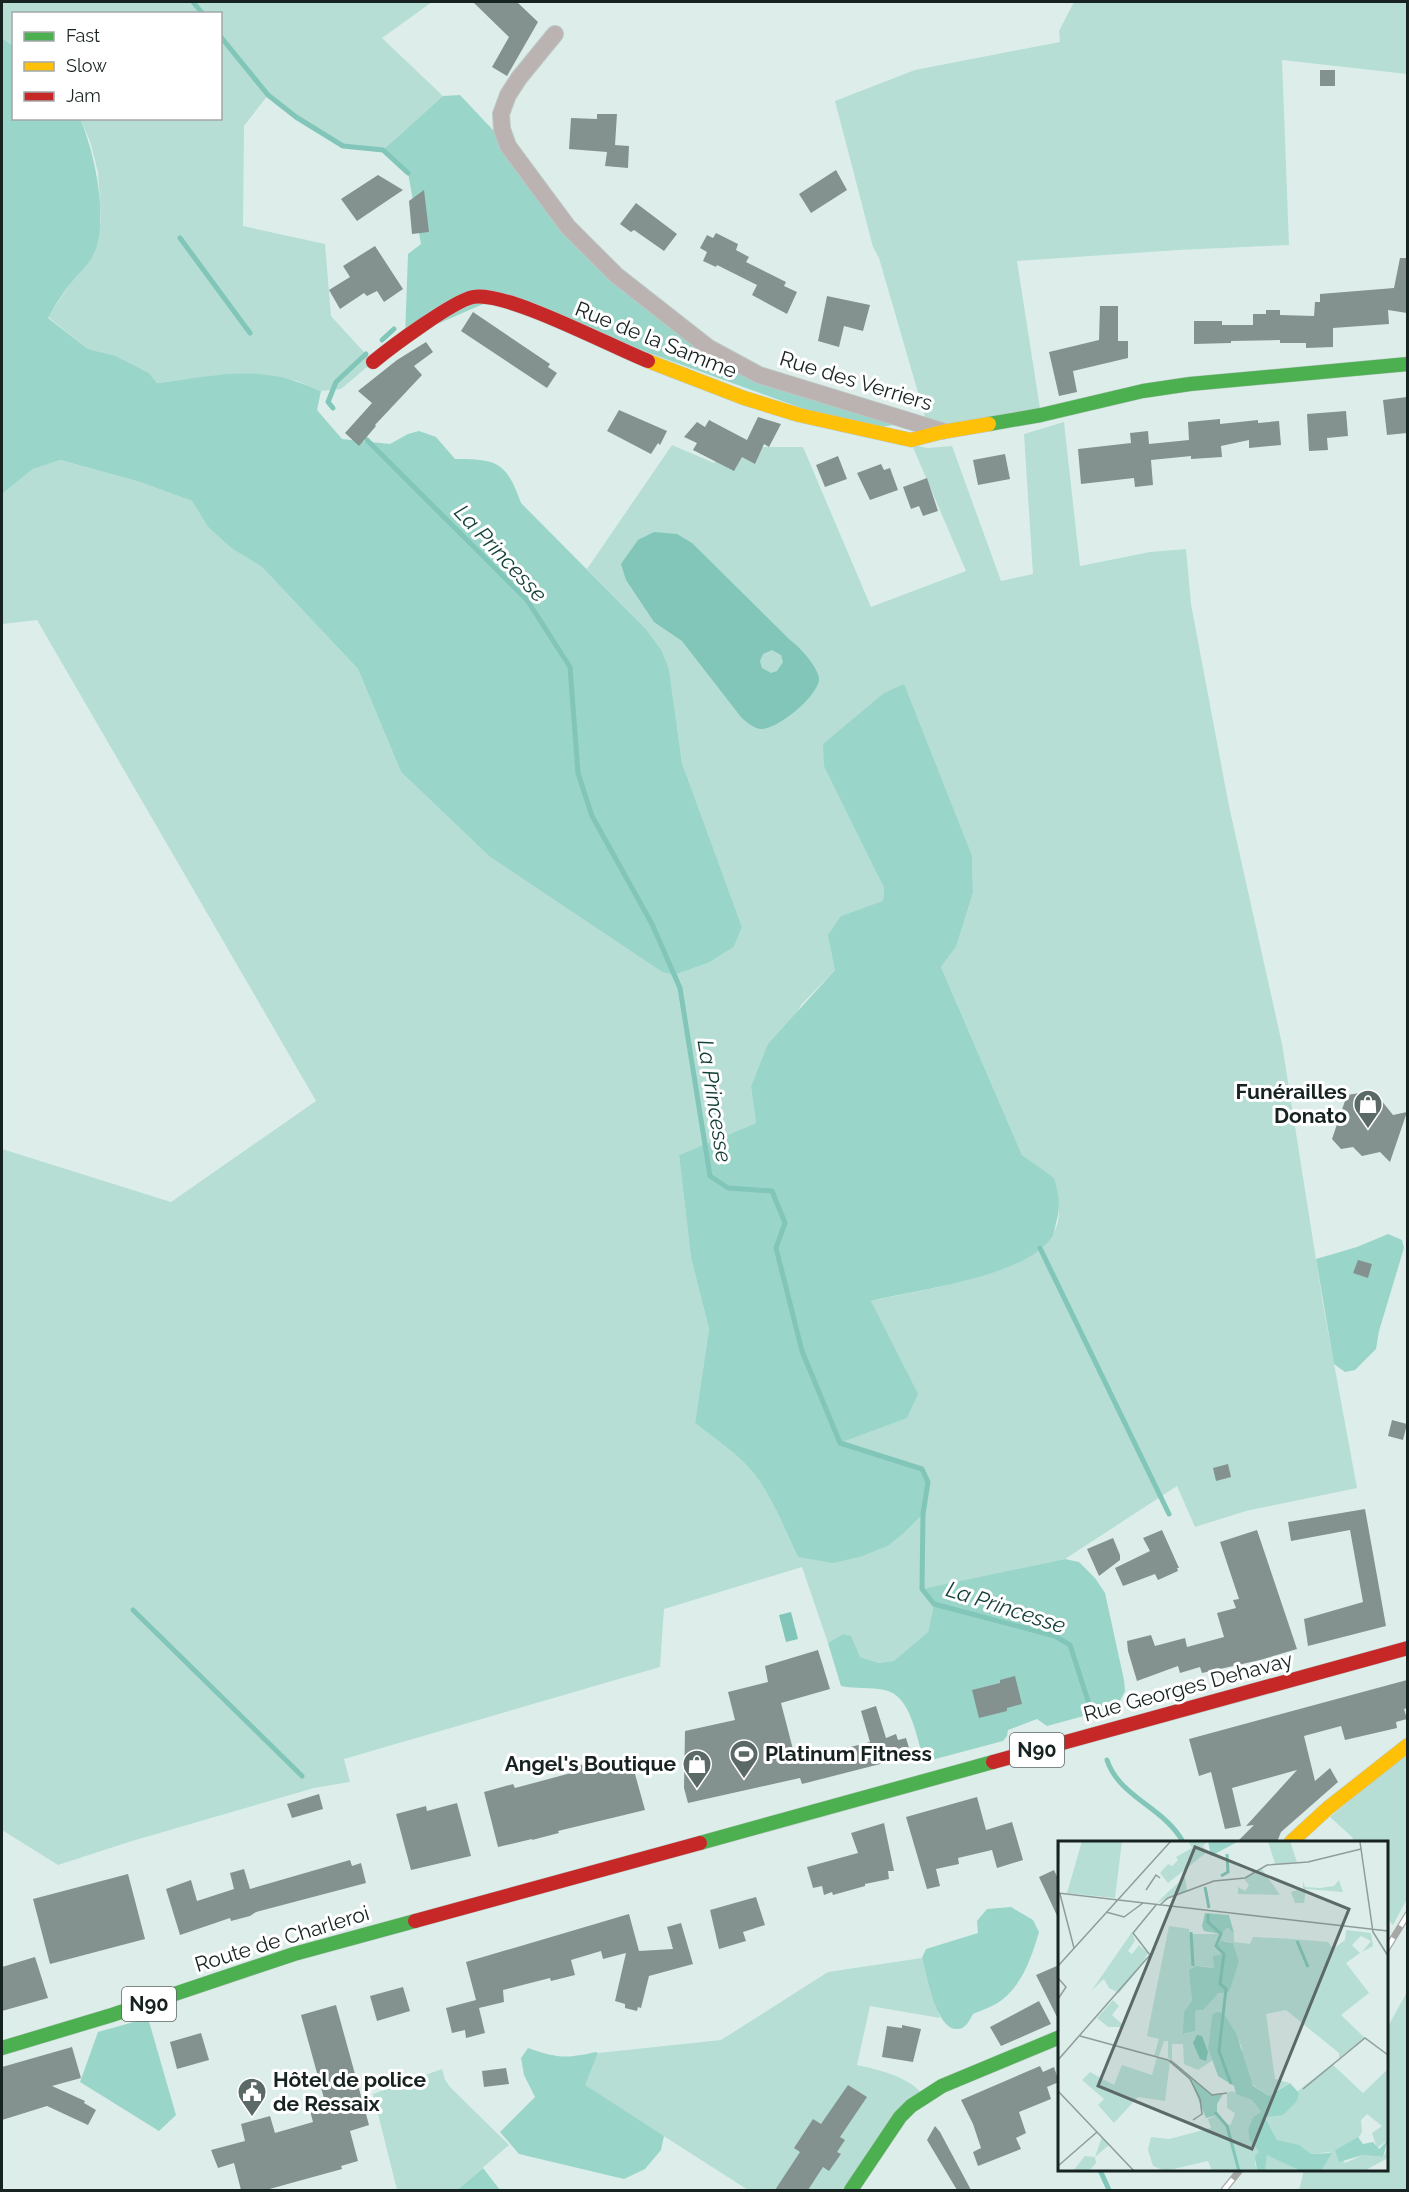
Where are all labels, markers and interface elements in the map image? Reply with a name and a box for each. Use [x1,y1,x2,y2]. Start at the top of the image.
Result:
legend [12,12,222,120]
text: Fast [66,25,100,46]
text: Slow [66,55,107,76]
text: Jam [66,85,101,106]
street label: Rue de la Samme [572,296,741,383]
street label: Rue des Verriers [777,345,935,416]
water label: La Princesse [449,499,553,607]
water label: La Princesse [692,1038,738,1164]
place label: Funérailles Donato [1235,1079,1347,1128]
shop icon: Funérailles Donato [1352,1088,1384,1130]
water label: La Princesse [943,1576,1069,1639]
street label: Rue Georges Dehavay [1081,1647,1295,1726]
road number: N90 [1010,1733,1064,1767]
sports icon: Platinum Fitness [728,1738,760,1780]
place label: Platinum Fitness [765,1741,932,1766]
shop icon: Angel's Boutique [681,1748,713,1790]
place label: Angel's Boutique [505,1751,676,1776]
inset map [1058,1841,1388,2171]
street label: Route de Charleroi [192,1900,372,1977]
road number: N90 [122,1987,176,2021]
place label: Hôtel de police de Ressaix [273,2067,427,2116]
public building icon: Hôtel de police de Ressaix [236,2076,268,2118]

